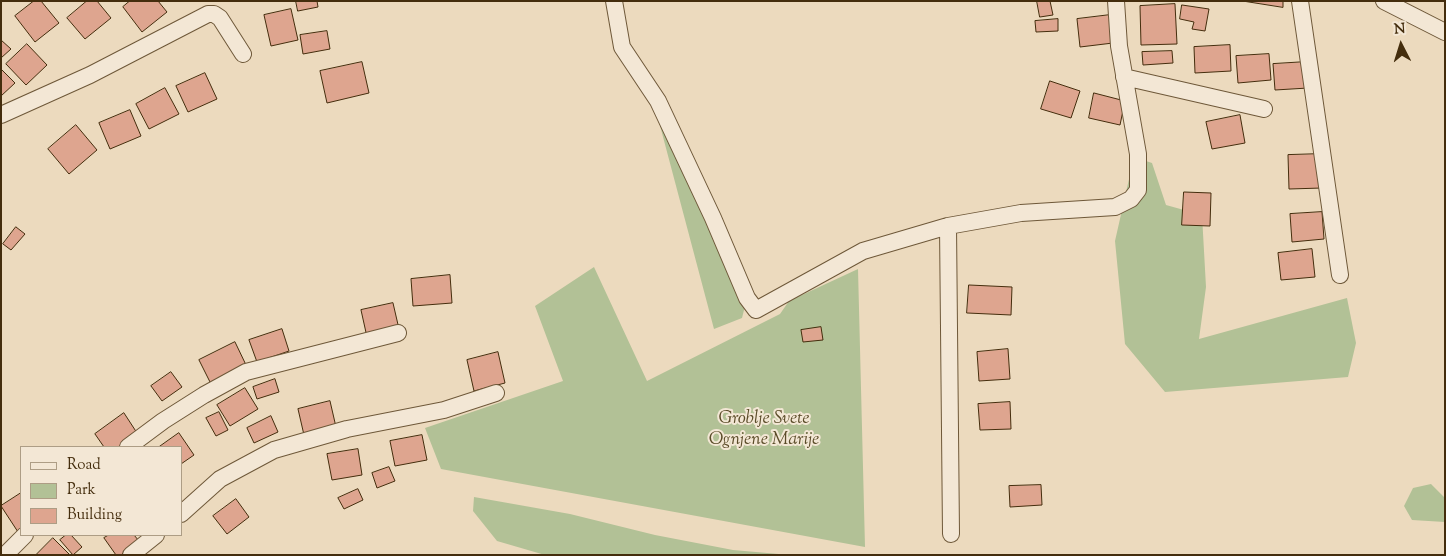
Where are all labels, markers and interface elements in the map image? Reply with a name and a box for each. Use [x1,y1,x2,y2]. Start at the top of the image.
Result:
north arrow [1376,20,1426,70]
text: N [1393,20,1406,41]
park label: Groblje Svete Ognjene Marije [709,409,819,452]
legend [20,446,182,536]
text: Road [67,455,101,476]
text: Park [67,480,96,501]
text: Building [67,505,122,526]

